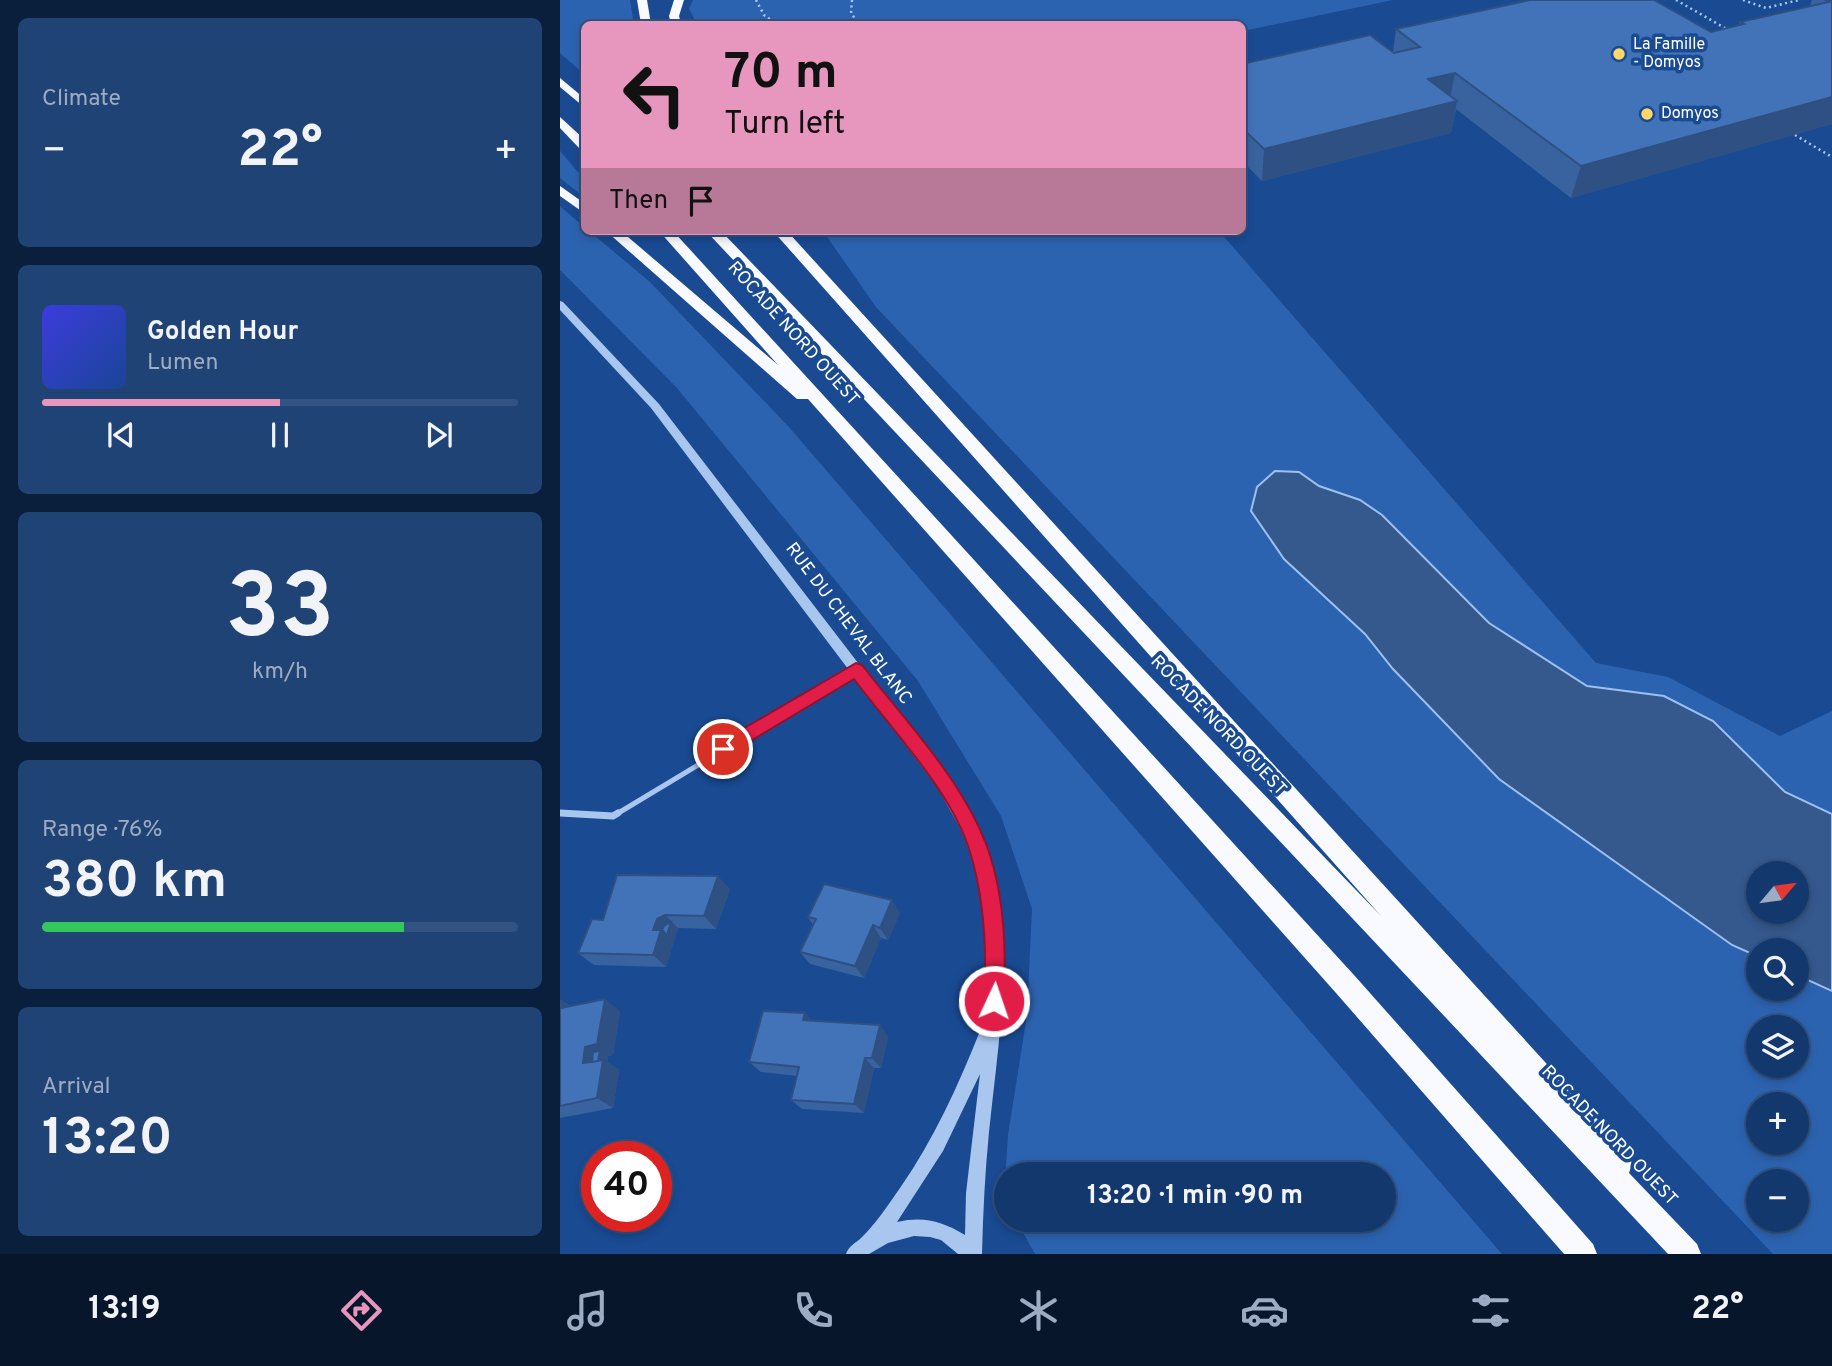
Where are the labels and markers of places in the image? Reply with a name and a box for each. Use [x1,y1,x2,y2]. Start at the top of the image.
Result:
place label: La Famille - Domyos [1633,35,1705,73]
marker: La Famille - Domyos [1611,46,1627,62]
place label: Domyos [1661,104,1719,124]
marker: Domyos [1639,106,1655,122]
pin [693,719,753,779]

